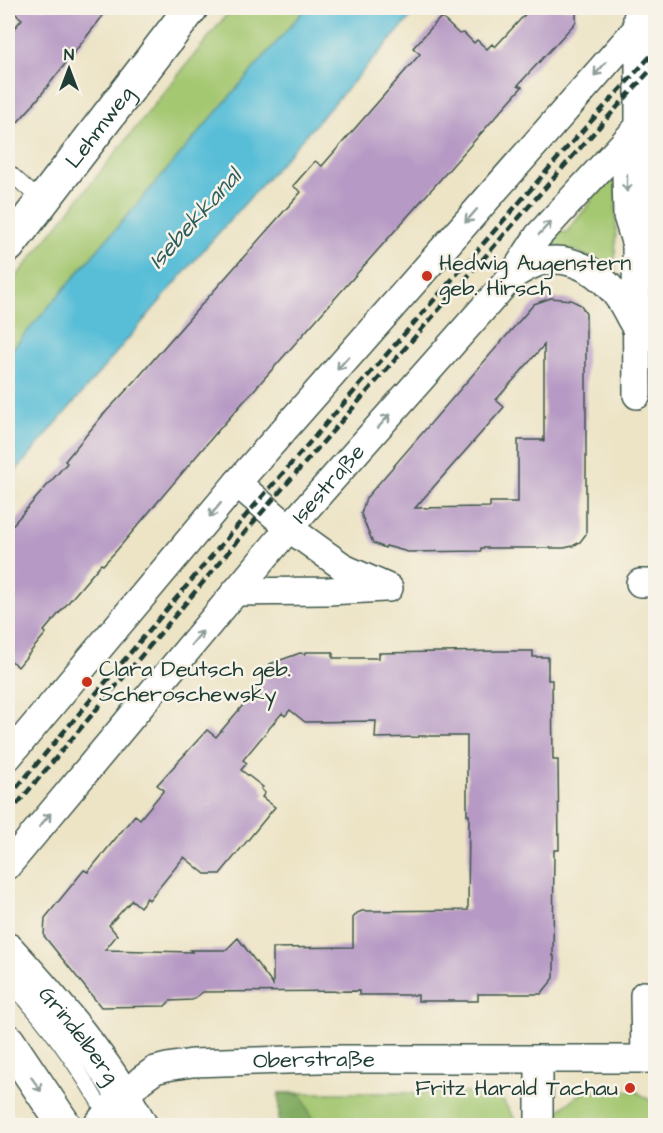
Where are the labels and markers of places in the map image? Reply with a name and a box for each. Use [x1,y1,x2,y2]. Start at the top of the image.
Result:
place label: Hedwig Augenstern geb. Hirsch [439,248,631,305]
marker: Hedwig Augenstern geb. Hirsch [420,269,434,283]
place label: Clara Deutsch geb. Scheroschewsky [99,654,291,711]
marker: Clara Deutsch geb. Scheroschewsky [80,675,94,689]
place label: Fritz Harald Tachau [415,1073,618,1104]
marker: Fritz Harald Tachau [623,1081,637,1095]

